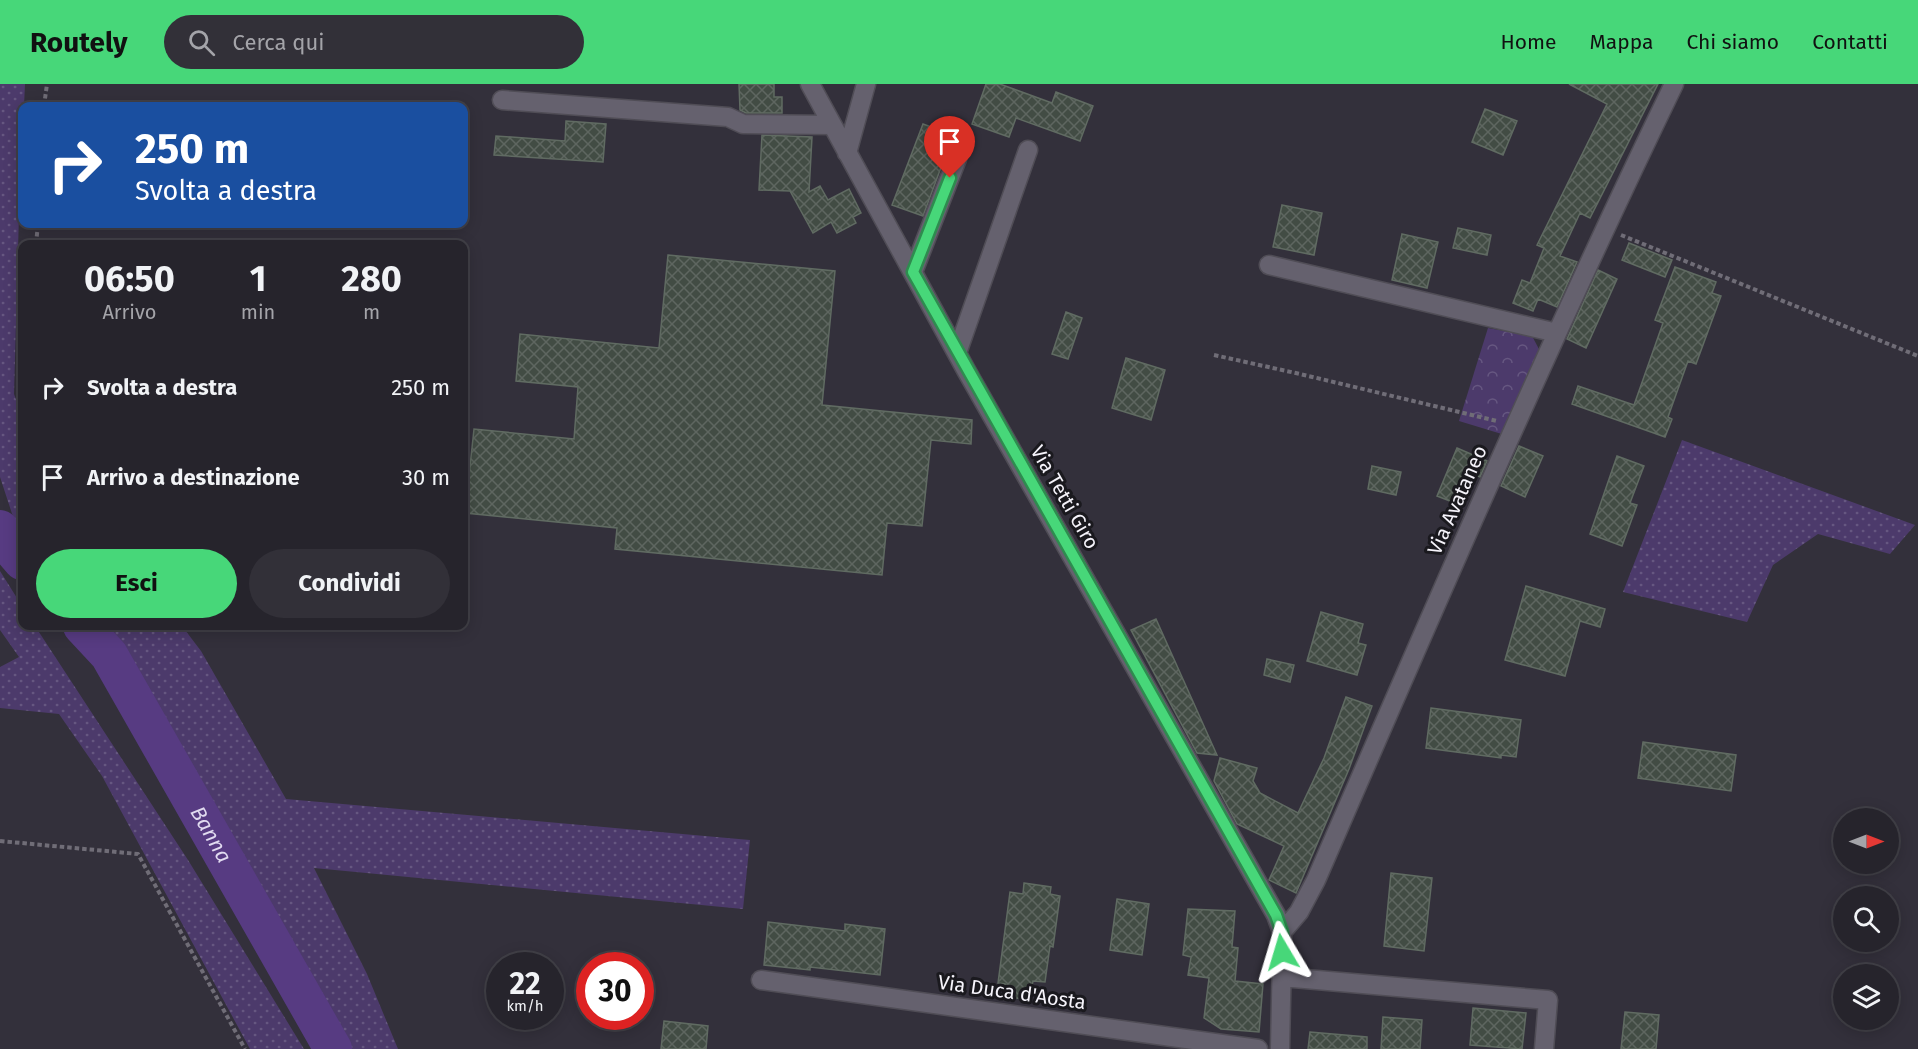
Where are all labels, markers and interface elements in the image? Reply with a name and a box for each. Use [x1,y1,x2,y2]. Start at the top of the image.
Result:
search box [164,15,584,69]
text: Routely [30,26,128,59]
icon: search [185,26,218,59]
text: Cerca qui [233,29,325,56]
text: Home [1500,29,1556,55]
text: Mappa [1589,29,1653,55]
text: Chi siamo [1686,29,1779,55]
text: Contatti [1812,29,1888,55]
pin [924,116,975,178]
text: 250 m [135,124,249,174]
icon: arrive [933,125,966,158]
icon: right [36,126,114,204]
text: Svolta a destra [135,175,317,207]
text: 06:50 [84,257,175,301]
text: 1 [250,257,266,301]
text: 280 [341,257,402,301]
text: Arrivo [102,300,156,324]
text: min [241,300,275,324]
text: m [363,300,380,324]
icon: right [36,371,69,404]
text: Svolta a destra [87,374,237,401]
text: 250 m [391,374,450,401]
street label: Via Tetti Giro [1026,441,1104,553]
street label: Via Avataneo [1422,442,1492,558]
icon: arrive [36,461,69,494]
text: Arrivo a destinazione [87,464,300,491]
text: 30 m [402,464,450,491]
button: Esci [36,549,237,618]
button: Condividi [249,549,450,618]
water label: Banna [185,801,237,867]
north arrow [1833,808,1899,874]
map controls [1833,808,1899,1030]
button: search [1833,886,1899,952]
position arrow [1250,920,1314,984]
speed limit sign: 30 [576,952,654,1030]
button: layers [1833,964,1899,1030]
text: 22 [509,966,541,1002]
street label: Via Duca d'Aosta [936,970,1088,1014]
text: km/h [506,997,544,1015]

